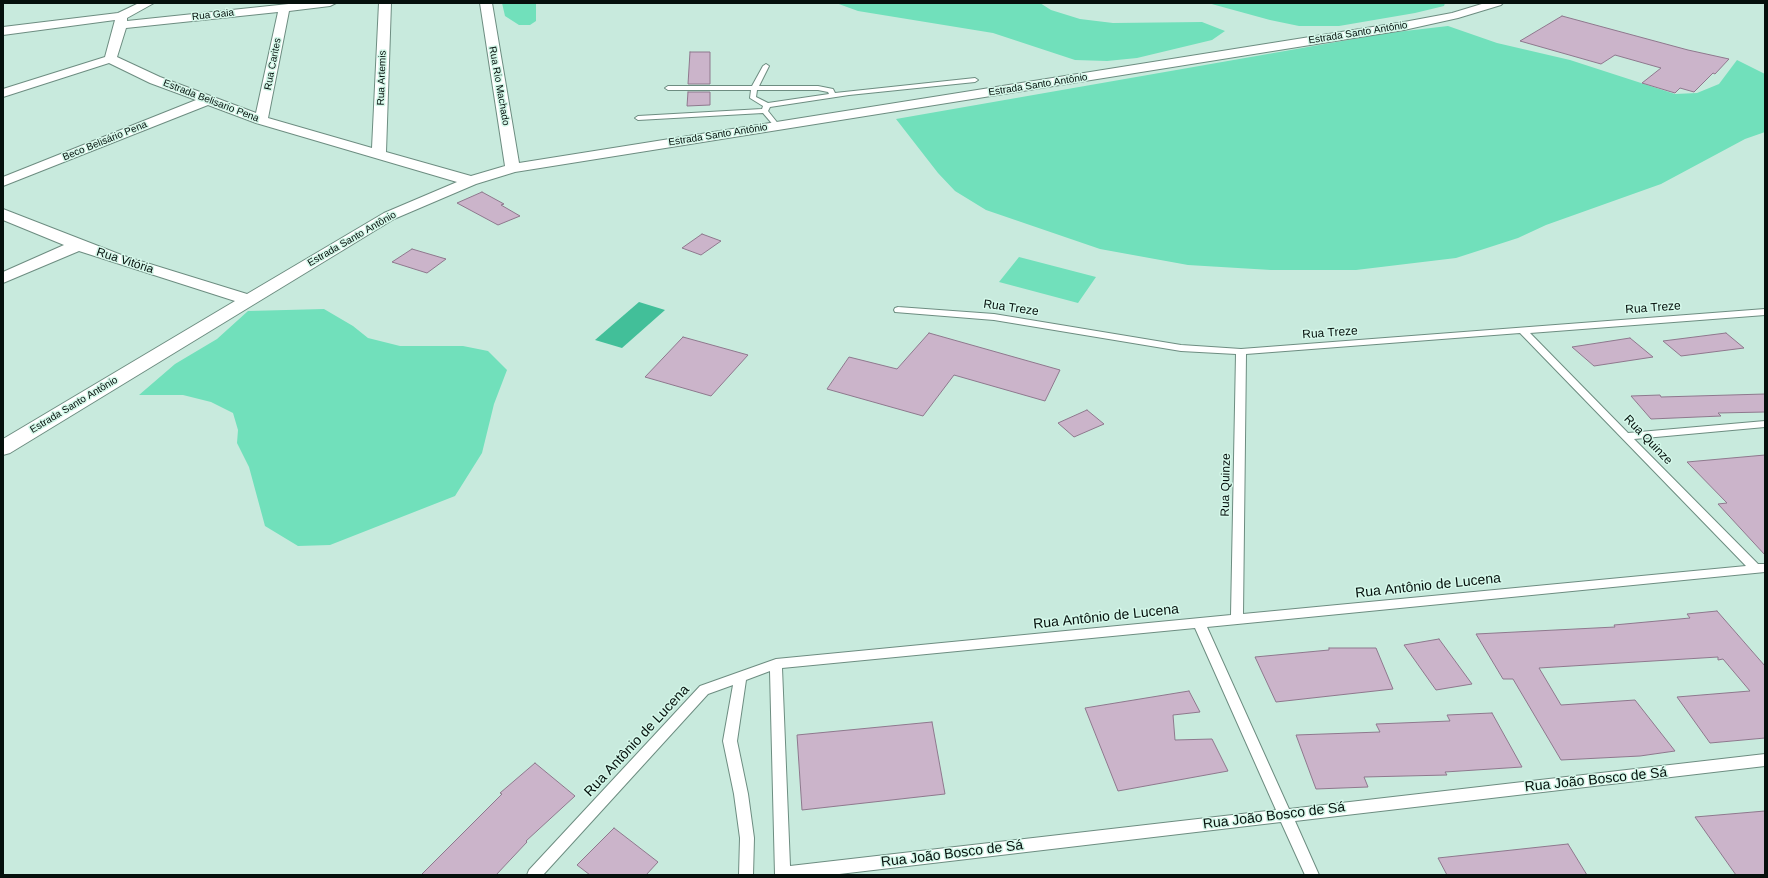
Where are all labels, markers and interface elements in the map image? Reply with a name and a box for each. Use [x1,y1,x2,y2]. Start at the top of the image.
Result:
street label: Rua Gaia [191,7,235,23]
street label: Estrada Santo Antônio [1308,19,1408,47]
street label: Rua Carites [262,37,284,91]
street label: Rua Rio Machado [486,46,512,126]
street label: Rua Artemis [375,50,389,106]
street label: Estrada Santo Antônio [988,71,1088,99]
street label: Estrada Belisario Pena [161,77,261,125]
street label: Beco Belisário Pena [61,119,149,163]
street label: Estrada Santo Antônio [668,121,768,149]
street label: Estrada Santo Antônio [306,209,398,269]
street label: Rua Vitória [95,245,155,277]
street label: Rua Treze [982,297,1040,319]
street label: Rua Treze [1625,299,1681,317]
street label: Rua Treze [1302,324,1358,342]
street label: Estrada Santo Antônio [28,374,120,436]
street label: Rua Quinze [1621,412,1675,468]
street label: Rua Quinze [1218,453,1234,517]
street label: Rua Antônio de Lucena [1354,570,1502,602]
street label: Rua Antônio de Lucena [1032,601,1180,633]
street label: Rua Antônio de Lucena [581,682,693,800]
street label: Rua João Bosco de Sá [1524,764,1668,796]
street label: Rua João Bosco de Sá [1202,799,1346,833]
street label: Rua João Bosco de Sá [880,837,1024,871]

